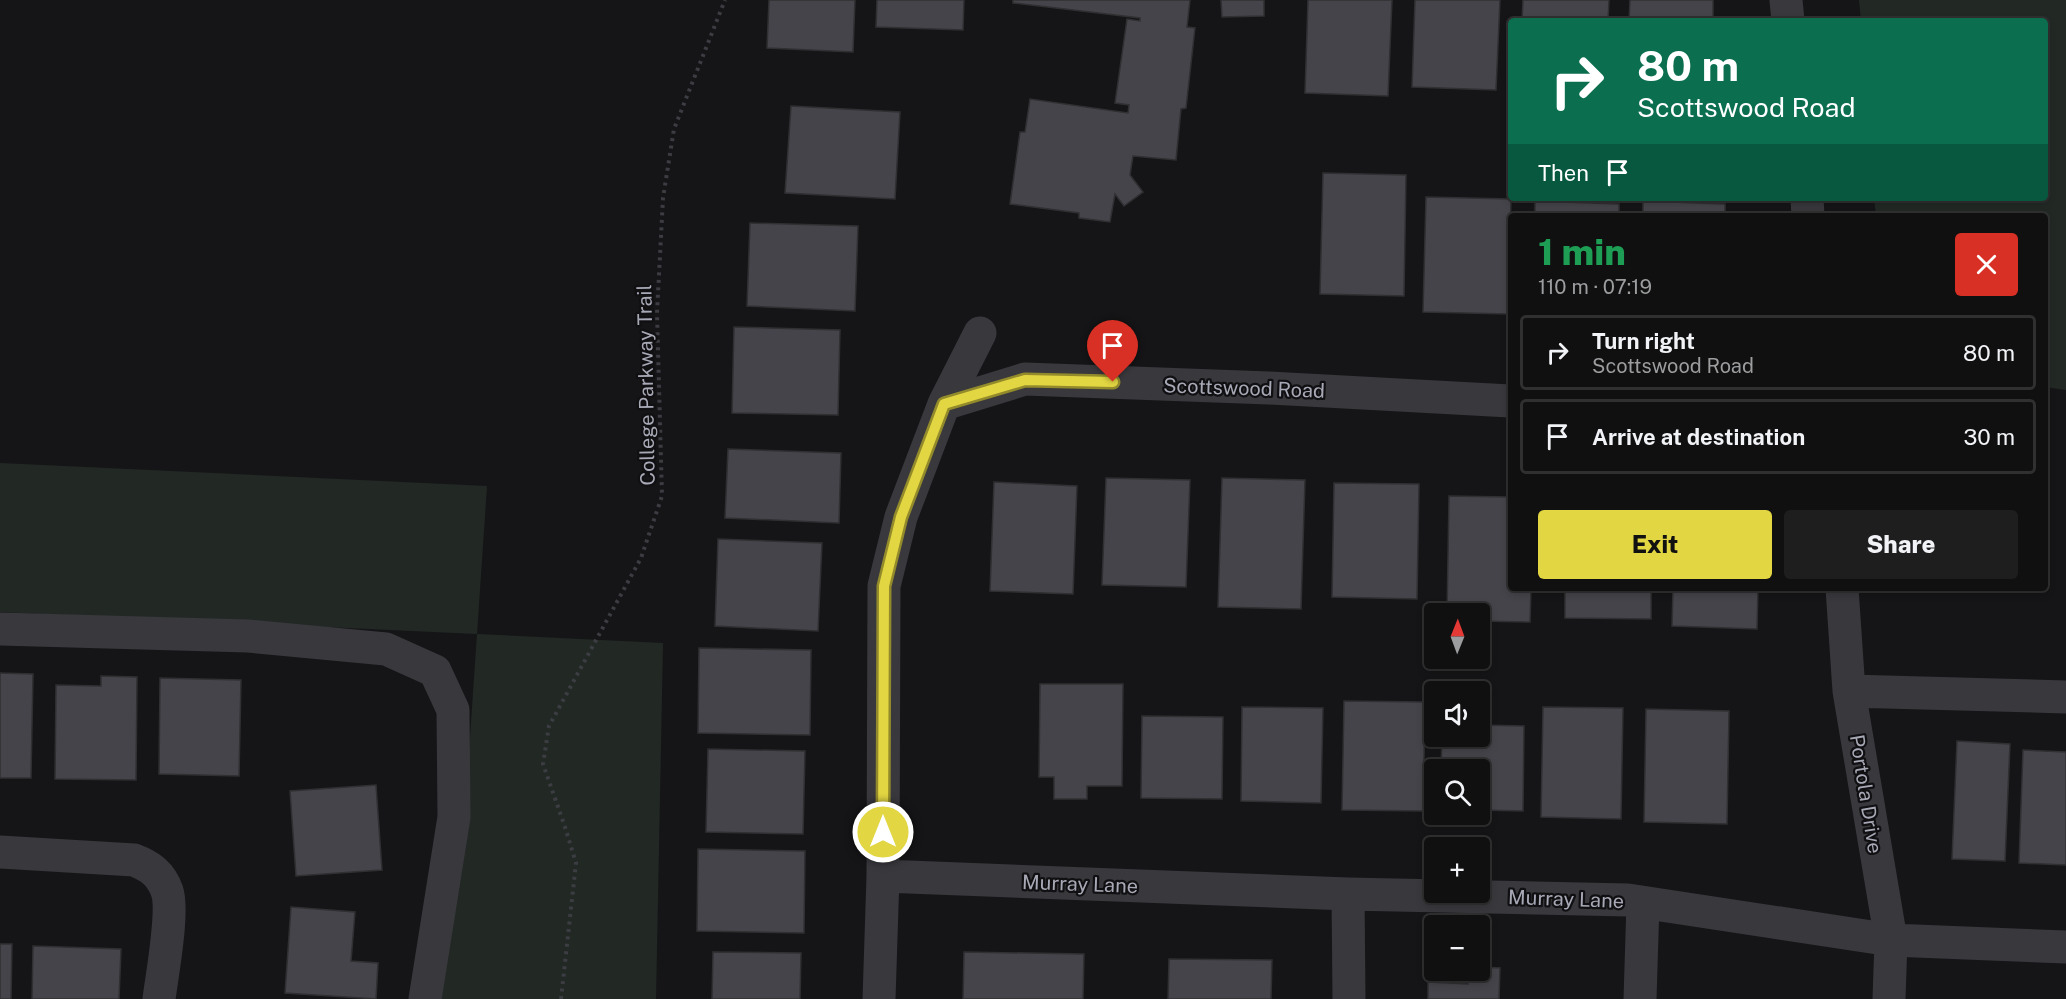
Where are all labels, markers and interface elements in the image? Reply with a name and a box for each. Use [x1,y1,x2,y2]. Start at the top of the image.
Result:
text: 80 m [1637,41,1739,90]
icon: right [1538,42,1616,120]
text: Scottswood Road [1637,91,1856,123]
icon: arrive [1601,156,1634,189]
text: Then [1538,160,1589,186]
text: 1 min [1538,231,1626,273]
button: close [1955,233,2018,296]
text: 110 m · 07:19 [1538,275,1652,299]
street label: College Parkway Trail [632,284,660,486]
pin [1087,320,1138,382]
text: Turn right [1592,328,1695,354]
icon: arrive [1096,329,1129,362]
icon: right [1541,336,1574,369]
text: 80 m [1963,340,2015,366]
text: Scottswood Road [1592,354,1754,378]
street label: Scottswood Road [1163,373,1325,403]
icon: arrive [1541,420,1574,453]
text: Arrive at destination [1592,424,1805,450]
text: 30 m [1963,424,2015,450]
button: Exit [1538,510,1772,579]
button: Share [1784,510,2018,579]
north arrow [1424,603,1490,669]
map controls [1424,603,1490,981]
button: sound [1424,681,1490,747]
street label: Portola Drive [1845,733,1887,855]
button: search [1424,759,1490,825]
position arrow [851,800,915,864]
button: + [1424,837,1490,903]
street label: Murray Lane [1022,870,1138,898]
street label: Murray Lane [1508,885,1624,913]
button: − [1424,915,1490,981]

